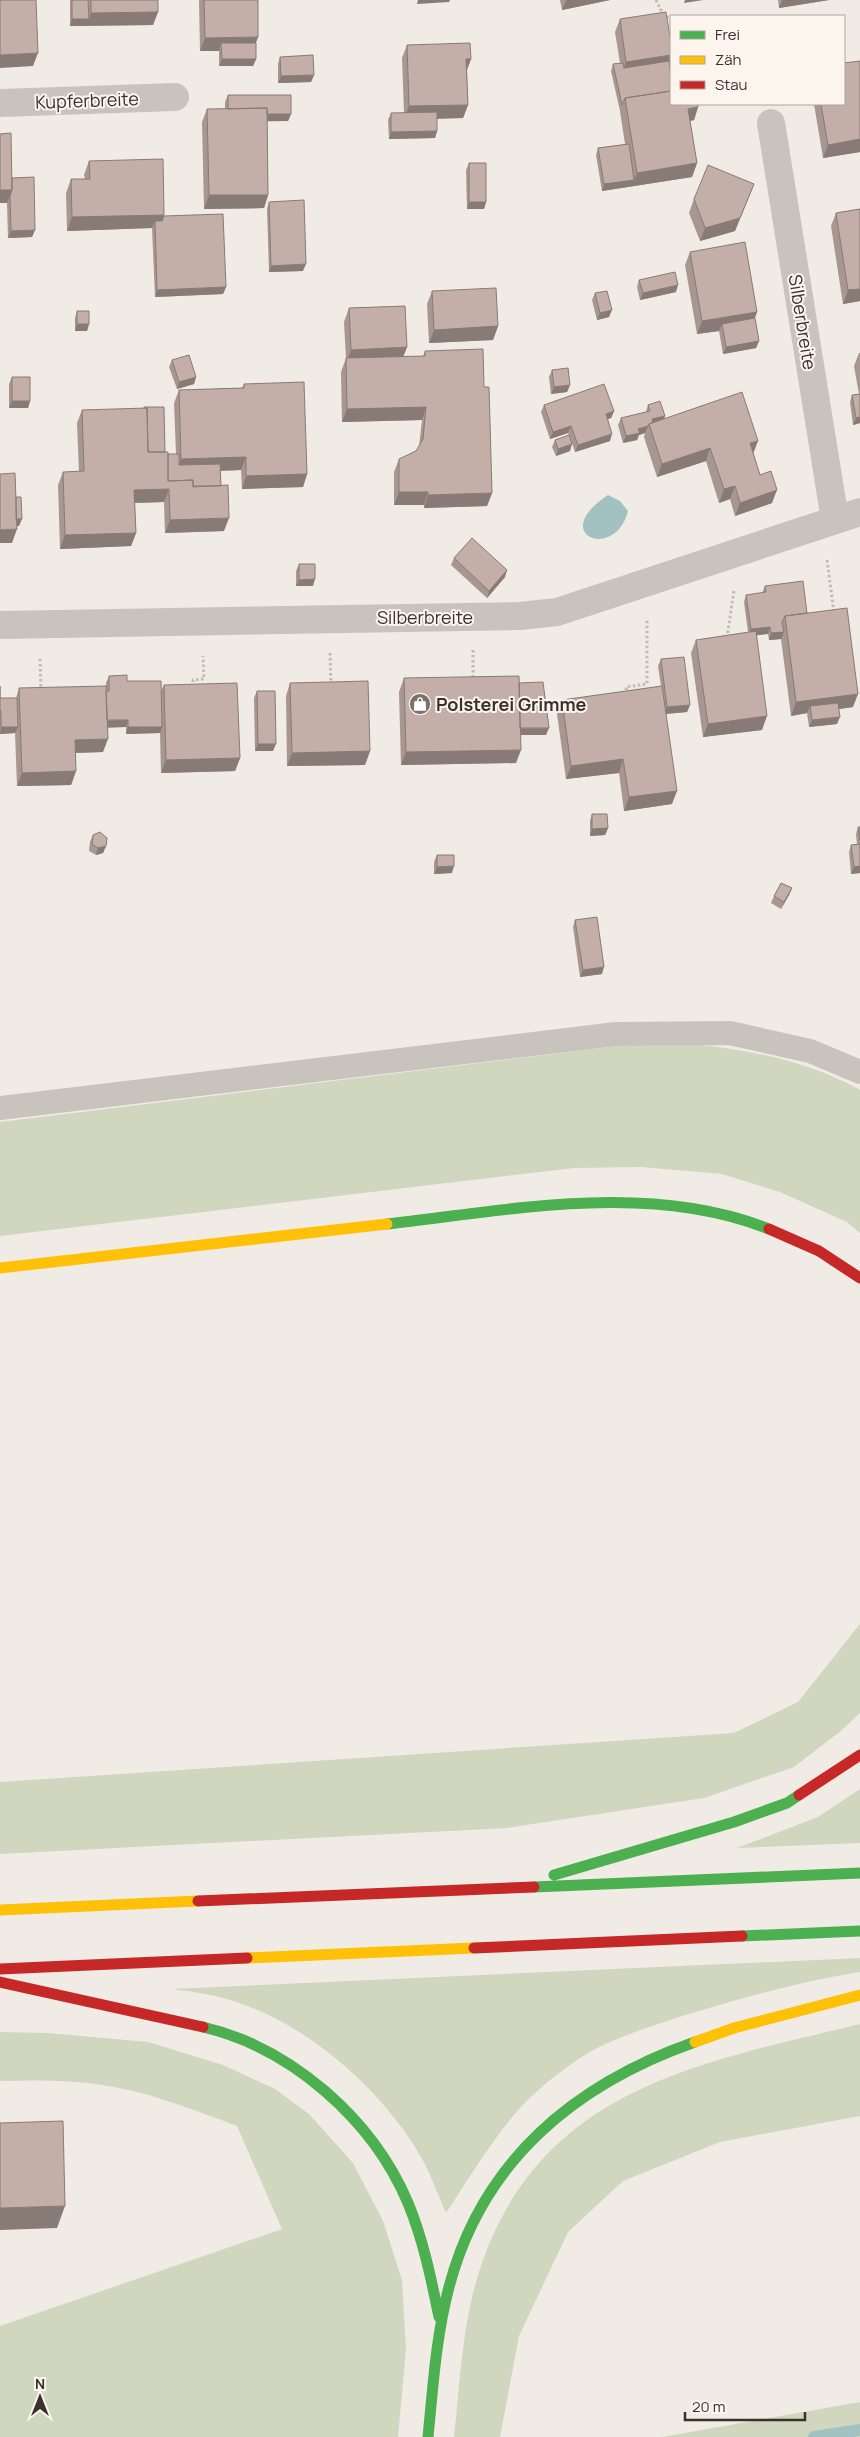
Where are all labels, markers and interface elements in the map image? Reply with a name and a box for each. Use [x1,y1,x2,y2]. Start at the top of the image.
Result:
legend [670,15,845,105]
text: Frei [715,24,740,45]
text: Zäh [715,49,742,70]
text: Stau [715,74,748,95]
street label: Kupferbreite [35,86,139,114]
street label: Silberbreite [784,273,822,371]
street label: Silberbreite [377,605,473,629]
shop icon: Polsterei Grimme [408,692,432,716]
place label: Polsterei Grimme [436,692,587,716]
north arrow [15,2372,65,2422]
text: N [35,2374,45,2393]
scale bar [685,2390,805,2422]
text: 20 m [692,2396,725,2417]

